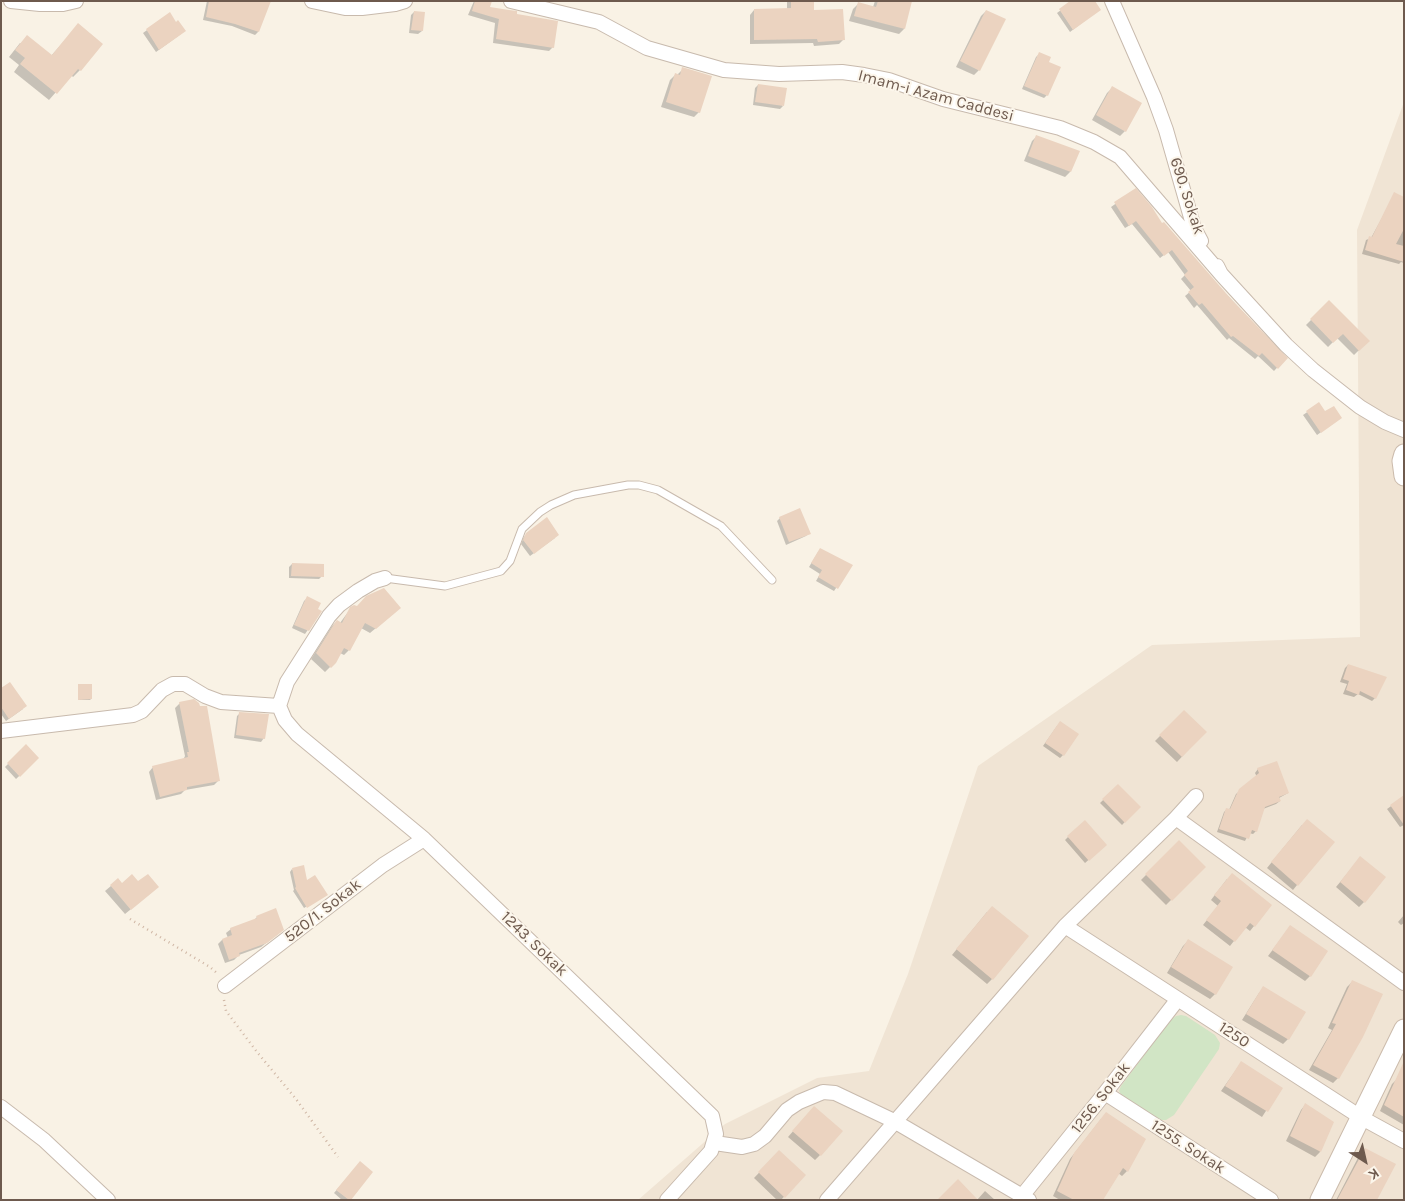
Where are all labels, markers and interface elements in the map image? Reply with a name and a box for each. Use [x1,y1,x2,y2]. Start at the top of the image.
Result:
street label: Imam-i Azam Caddesi [856,66,1016,126]
street label: 690. Sokak [1166,155,1208,237]
street label: 520/1. Sokak [281,875,365,947]
street label: 1243. Sokak [497,908,571,980]
street label: 1250 [1215,1018,1253,1052]
street label: 1256. Sokak [1067,1059,1135,1137]
street label: 1255. Sokak [1147,1116,1229,1178]
north arrow [1340,1136,1390,1186]
text: K [1365,1164,1383,1183]

